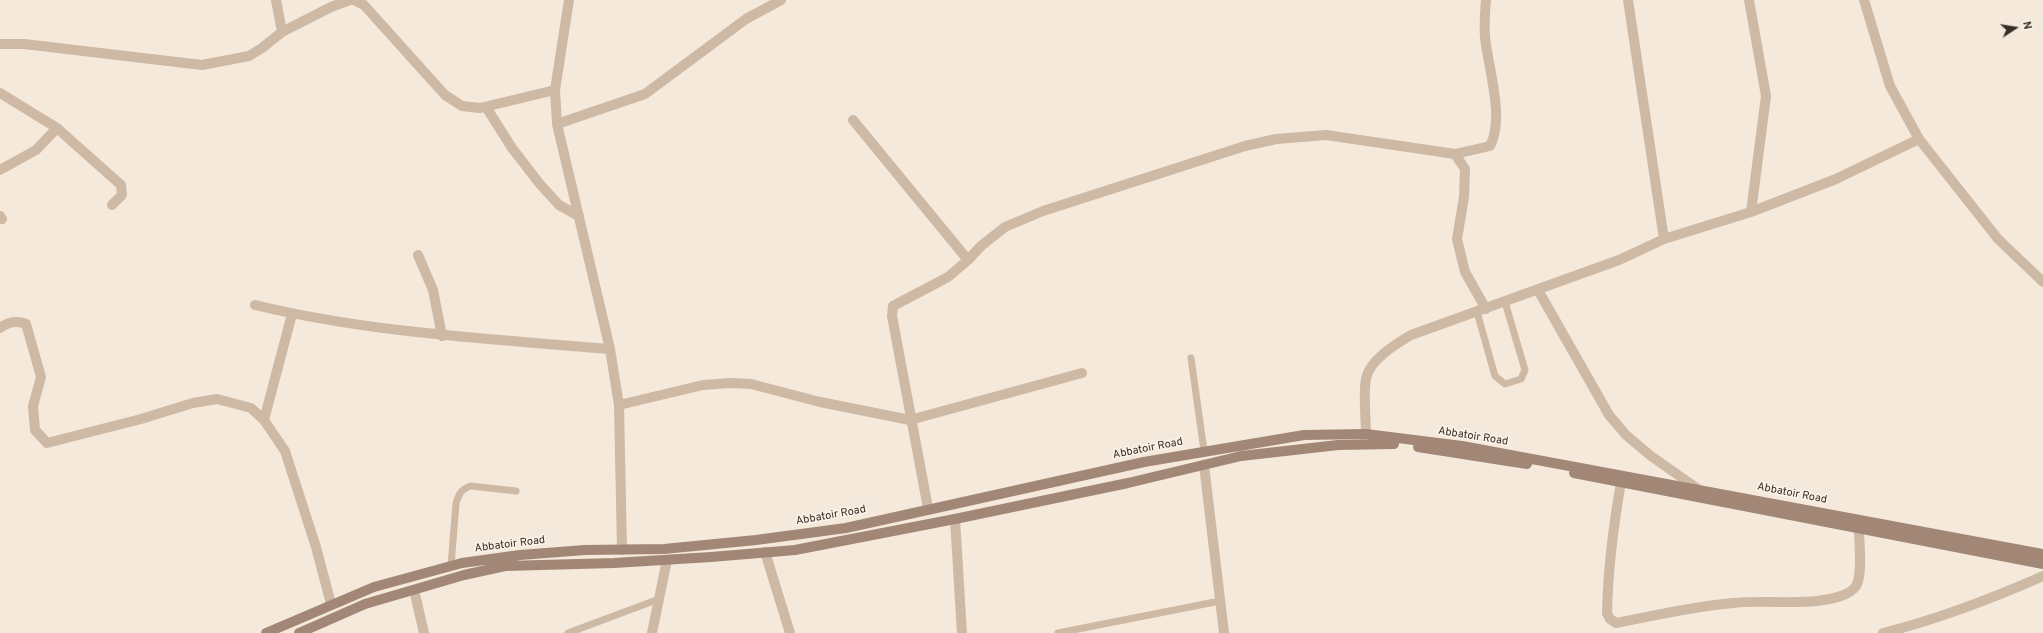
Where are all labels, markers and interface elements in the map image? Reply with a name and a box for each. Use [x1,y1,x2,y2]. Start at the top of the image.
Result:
north arrow [1995,8,2035,48]
text: N [2019,20,2034,31]
street label: Abbatoir Road [1437,425,1509,449]
street label: Abbatoir Road [1112,436,1184,462]
street label: Abbatoir Road [1756,481,1828,507]
street label: Abbatoir Road [795,503,867,529]
street label: Abbatoir Road [474,534,546,556]

